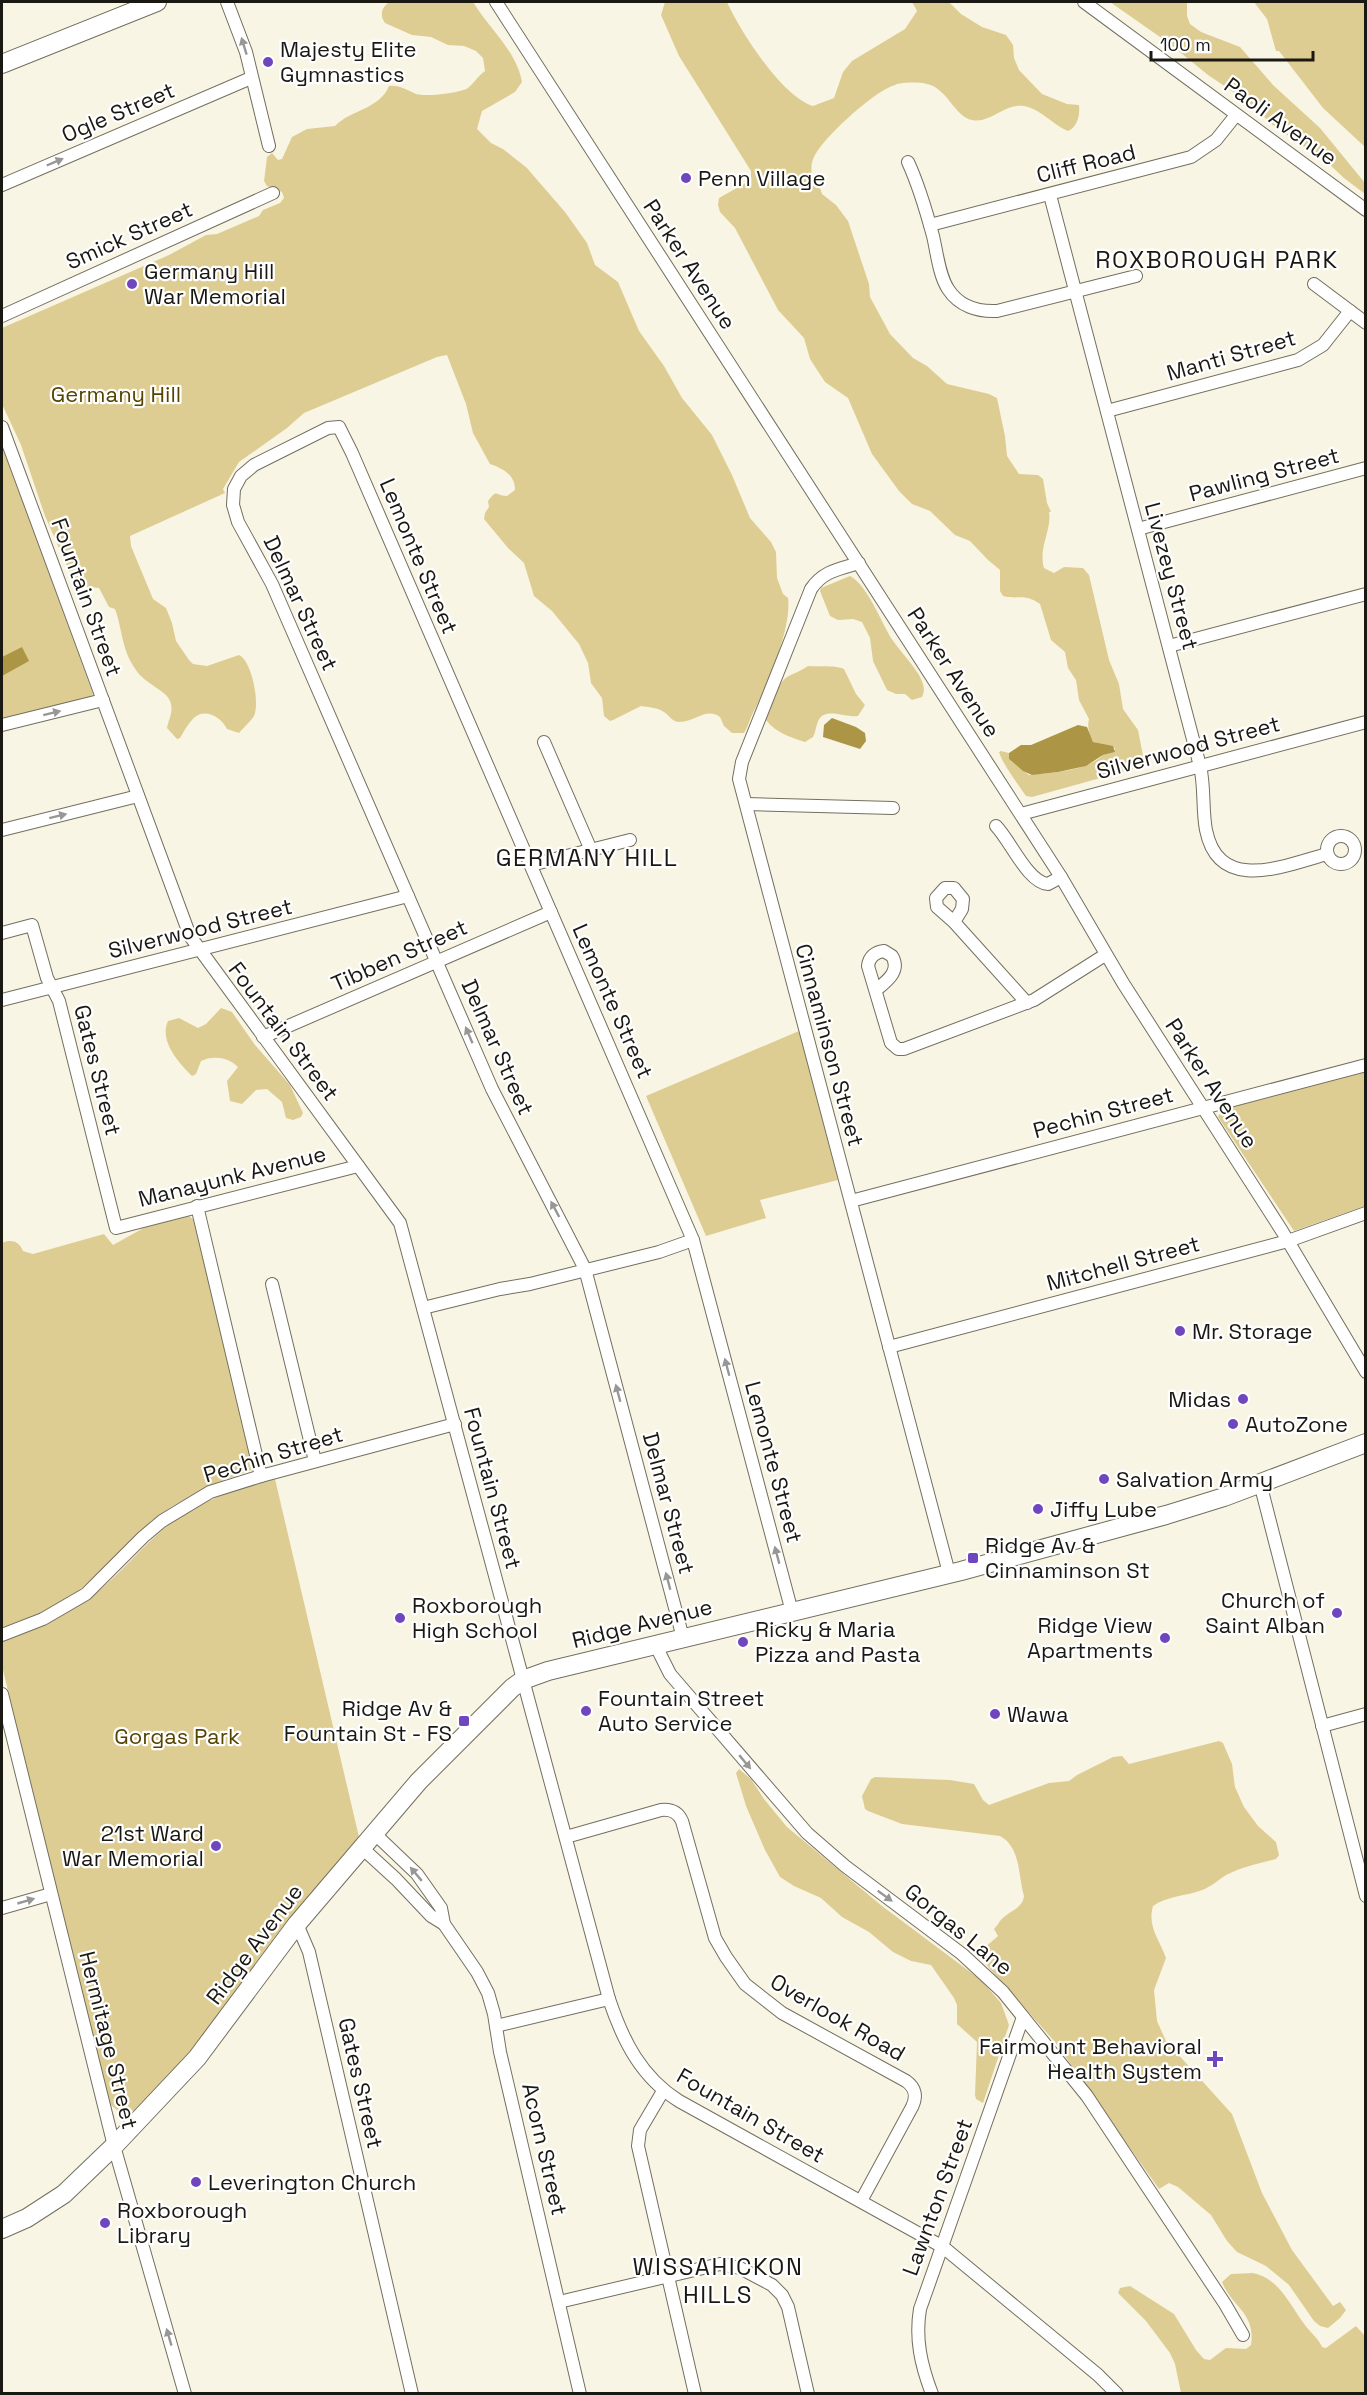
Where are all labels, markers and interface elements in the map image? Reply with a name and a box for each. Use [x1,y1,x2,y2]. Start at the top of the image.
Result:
scale bar [1151,24,1313,62]
text: 100 m [1160,33,1211,56]
place label: Majesty Elite Gymnastics [280,35,417,88]
one-way arrow [239,37,248,55]
marker: Majesty Elite Gymnastics [261,55,275,69]
street label: Paoli Avenue [1219,71,1343,171]
street label: Ogle Street [57,76,179,148]
street label: Cliff Road [1033,137,1139,189]
one-way arrow [47,157,65,167]
place label: Penn Village [698,164,826,192]
marker: Penn Village [679,171,693,185]
street label: Parker Avenue [638,194,742,334]
street label: Smick Street [61,195,197,275]
district label: ROXBOROUGH PARK [1095,244,1339,275]
place label: Germany Hill War Memorial [144,257,286,310]
marker: Germany Hill War Memorial [125,277,139,291]
street label: Manti Street [1163,323,1299,387]
park label: Germany Hill [51,380,181,408]
street label: Pawling Street [1186,441,1342,507]
street label: Lemonte Street [374,474,464,638]
street label: Livezey Street [1139,499,1205,653]
street label: Fountain Street [45,514,129,680]
street label: Delmar Street [258,531,344,675]
street label: Parker Avenue [902,602,1006,742]
one-way arrow [43,707,62,717]
street label: Silverwood Street [1093,709,1283,785]
one-way arrow [49,811,67,821]
district label: GERMANY HILL [496,842,678,873]
street label: Silverwood Street [105,892,295,964]
street label: Tibben Street [327,913,471,997]
street label: Lemonte Street [566,919,660,1083]
street label: Cinnaminson Street [789,941,871,1149]
street label: Fountain Street [223,956,345,1106]
street label: Delmar Street [456,975,540,1119]
street label: Gates Street [68,1002,128,1138]
street label: Parker Avenue [1160,1013,1264,1153]
one-way arrow [464,1026,473,1043]
street label: Pechin Street [1030,1080,1176,1144]
street label: Manayunk Avenue [135,1139,329,1213]
one-way arrow [550,1201,560,1218]
street label: Mitchell Street [1043,1229,1203,1297]
place label: Mr. Storage [1192,1317,1313,1345]
marker: Mr. Storage [1173,1324,1187,1338]
one-way arrow [722,1357,732,1376]
street label: Lemonte Street [739,1378,809,1546]
one-way arrow [613,1383,623,1402]
place label: Midas [1168,1385,1231,1413]
marker: Midas [1236,1392,1250,1406]
street label: Fountain Street [458,1404,528,1572]
place label: AutoZone [1245,1410,1348,1438]
marker: AutoZone [1226,1417,1240,1431]
street label: Pechin Street [200,1420,346,1488]
street label: Delmar Street [637,1429,701,1577]
place label: Salvation Army [1116,1465,1273,1493]
marker: Salvation Army [1097,1472,1111,1486]
place label: Jiffy Lube [1050,1495,1157,1523]
marker: Jiffy Lube [1031,1502,1045,1516]
place label: Ridge Av & Cinnaminson St [985,1531,1150,1584]
one-way arrow [772,1546,782,1564]
marker: Ridge Av & Cinnaminson St [966,1551,980,1565]
one-way arrow [663,1572,673,1590]
place label: Church of Saint Alban [1205,1586,1325,1639]
place label: Roxborough High School [412,1591,542,1644]
street label: Ridge Avenue [569,1592,715,1654]
marker: Church of Saint Alban [1330,1606,1344,1620]
marker: Roxborough High School [393,1611,407,1625]
place label: Ridge View Apartments [1027,1611,1153,1664]
place label: Ricky & Maria Pizza and Pasta [755,1615,921,1668]
marker: Ridge View Apartments [1158,1631,1172,1645]
marker: Ricky & Maria Pizza and Pasta [736,1635,750,1649]
place label: Fountain Street Auto Service [598,1684,764,1737]
place label: Ridge Av & Fountain St - FS [284,1694,452,1747]
place label: Wawa [1007,1700,1069,1728]
marker: Fountain Street Auto Service [579,1704,593,1718]
marker: Wawa [988,1707,1002,1721]
marker: Ridge Av & Fountain St - FS [457,1714,471,1728]
park label: Gorgas Park [114,1722,240,1750]
one-way arrow [738,1754,751,1769]
place label: 21st Ward War Memorial [62,1819,204,1872]
marker: 21st Ward War Memorial [209,1839,223,1853]
one-way arrow [410,1867,423,1882]
street label: Gorgas Lane [899,1877,1019,1981]
street label: Ridge Avenue [200,1878,308,2010]
one-way arrow [876,1890,892,1902]
one-way arrow [17,1895,36,1905]
street label: Hermitage Street [73,1948,145,2132]
street label: Overlook Road [765,1967,911,2067]
street label: Gates Street [332,2015,390,2151]
place label: Fairmount Behavioral Health System [979,2032,1202,2085]
marker: Fairmount Behavioral Health System [1206,2050,1224,2068]
street label: Fountain Street [672,2061,830,2169]
street label: Acorn Street [516,2080,574,2218]
street label: Lawnton Street [896,2115,978,2279]
place label: Leverington Church [208,2168,416,2196]
marker: Leverington Church [189,2175,203,2189]
place label: Roxborough Library [117,2196,247,2249]
marker: Roxborough Library [98,2216,112,2230]
district label: WISSAHICKON HILLS [633,2251,803,2310]
one-way arrow [164,2328,173,2346]

